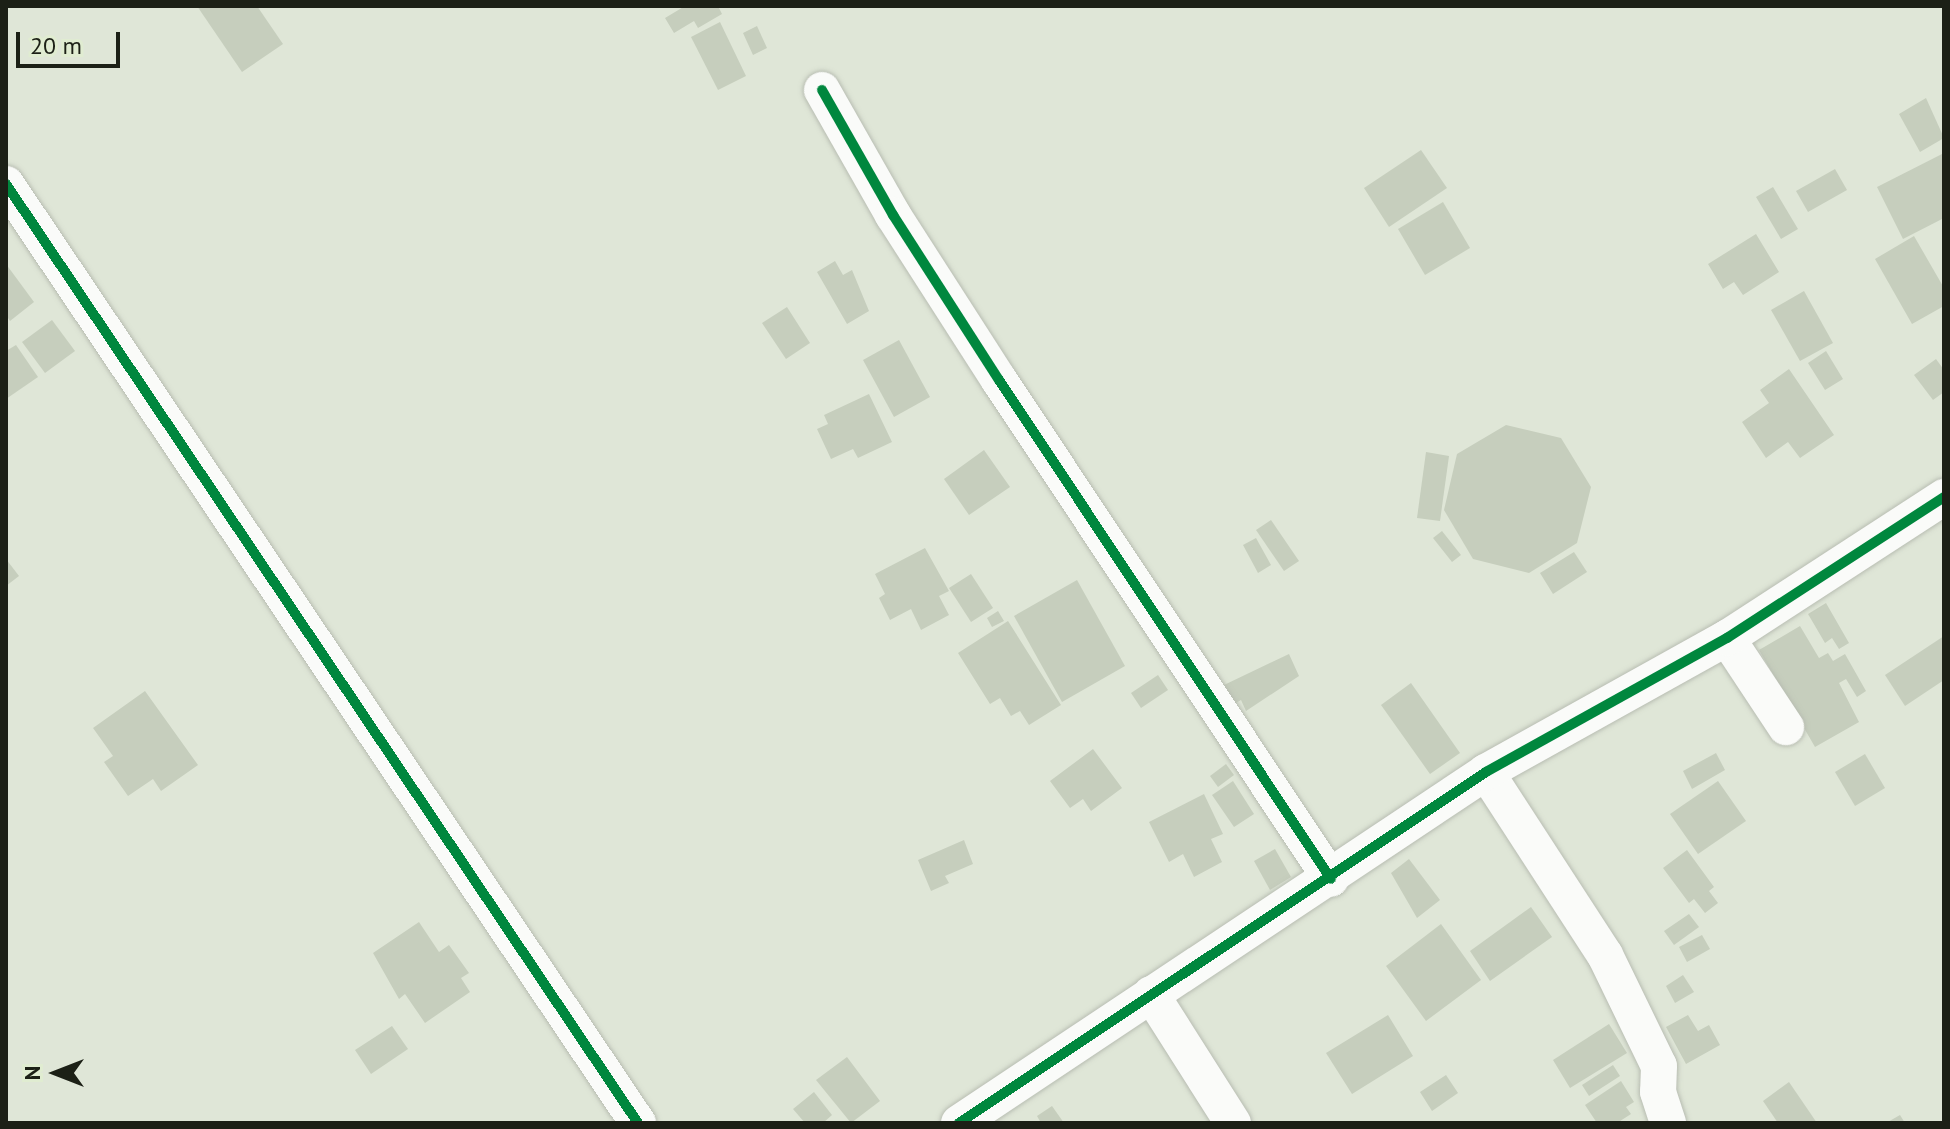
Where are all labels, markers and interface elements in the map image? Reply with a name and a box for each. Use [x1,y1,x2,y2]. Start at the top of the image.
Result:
scale bar [20,16,124,66]
text: 20 m [30,30,82,61]
north arrow [16,1033,96,1113]
text: N [18,1066,46,1080]

